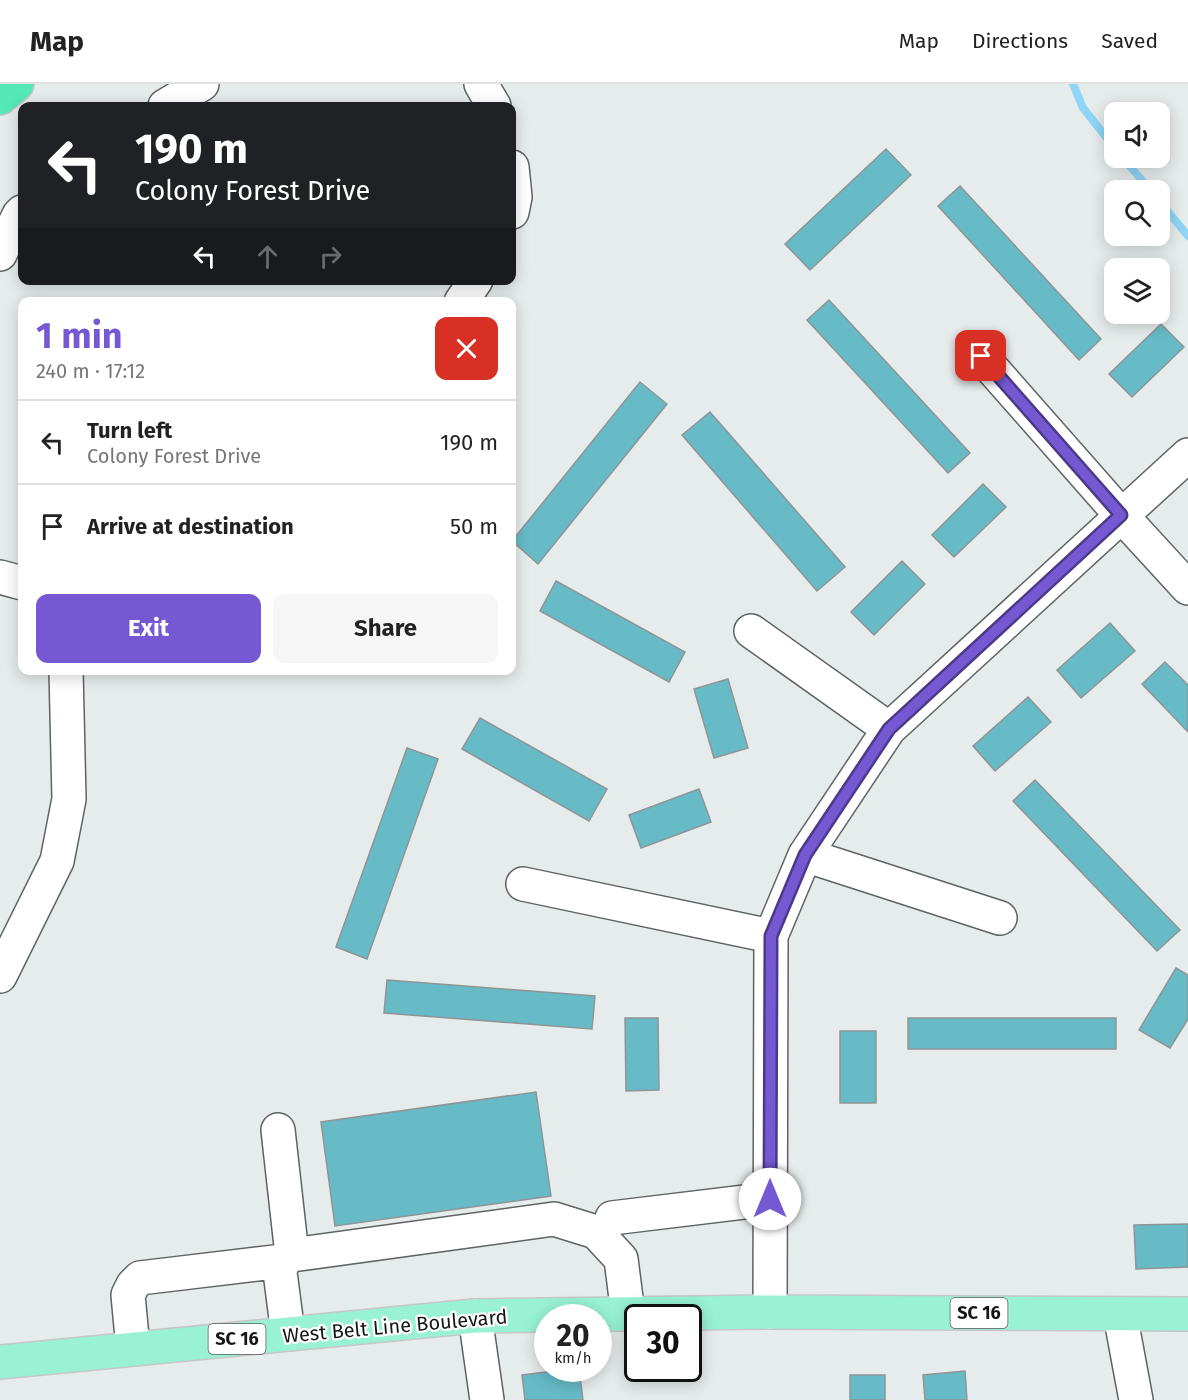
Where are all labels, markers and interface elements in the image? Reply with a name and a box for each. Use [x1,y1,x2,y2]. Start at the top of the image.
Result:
text: Map [30,25,84,58]
text: Map [899,28,939,54]
text: Directions [972,28,1068,54]
text: Saved [1101,28,1158,54]
map controls [1104,102,1170,324]
button: sound [1104,102,1170,168]
text: 190 m [135,124,248,174]
icon: left [36,126,114,204]
text: Colony Forest Drive [135,175,370,207]
button: search [1104,180,1170,246]
icon: left [188,240,221,273]
icon: ahead [251,240,284,273]
icon: right [314,240,347,273]
button: layers [1104,258,1170,324]
text: 1 min [36,314,123,358]
button: close [435,317,498,380]
pin [955,330,1006,381]
icon: arrive [964,339,997,372]
text: 240 m · 17:12 [36,359,145,383]
text: Turn left [87,417,172,444]
icon: left [36,426,69,459]
text: 190 m [440,429,498,456]
text: Colony Forest Drive [87,444,261,468]
icon: arrive [36,510,69,543]
text: Arrive at destination [87,513,294,540]
text: 50 m [450,513,498,540]
button: Exit [36,594,261,663]
button: Share [273,594,498,663]
position arrow [738,1167,802,1231]
road number: SC 16 [950,1298,1008,1328]
street label: West Belt Line Boulevard [282,1304,508,1348]
speed limit sign: 30 [624,1304,702,1382]
text: 20 [556,1318,590,1354]
road number: SC 16 [208,1324,266,1354]
text: km/h [554,1349,592,1367]

